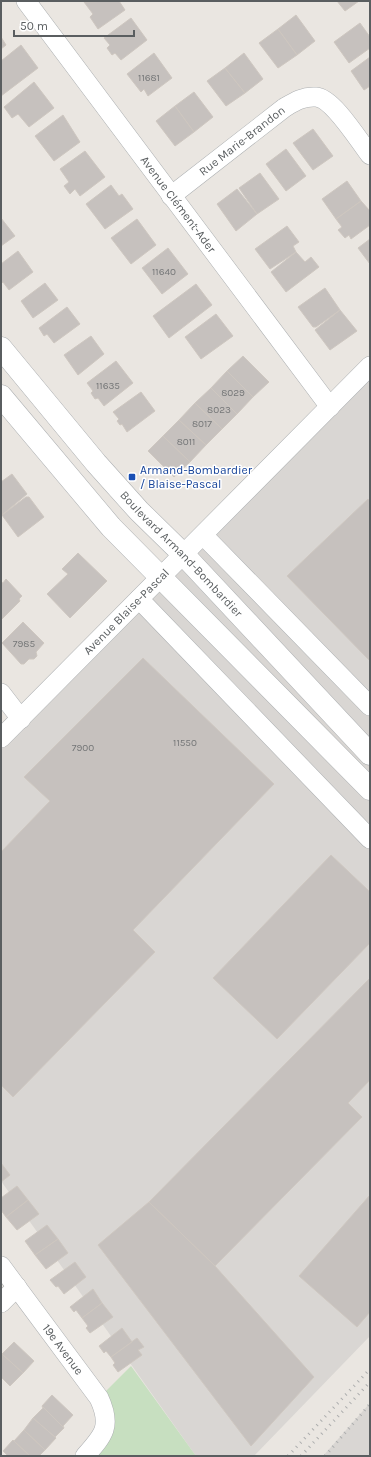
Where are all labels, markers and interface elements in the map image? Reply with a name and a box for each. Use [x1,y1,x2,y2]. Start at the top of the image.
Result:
scale bar [14,12,134,38]
text: 50 m [20,19,48,33]
house number: 11681 [138,72,160,84]
street label: Rue Marie-Brandon [196,103,288,179]
street label: Avenue Clément-Ader [138,153,219,256]
house number: 11640 [152,266,176,278]
house number: 11635 [96,380,120,392]
house number: 8029 [221,387,245,399]
house number: 8023 [207,404,231,416]
house number: 8017 [192,418,212,430]
house number: 8011 [177,436,195,448]
place label: Armand-Bombardier / Blaise-Pascal [140,463,253,491]
marker: Armand-Bombardier / Blaise-Pascal [127,472,137,482]
street label: Boulevard Armand-Bombardier [117,488,246,621]
street label: Avenue Blaise-Pascal [81,566,172,658]
house number: 7985 [13,638,35,650]
house number: 11550 [173,737,197,749]
house number: 7900 [72,742,94,754]
street label: 19e Avenue [40,1321,86,1378]

